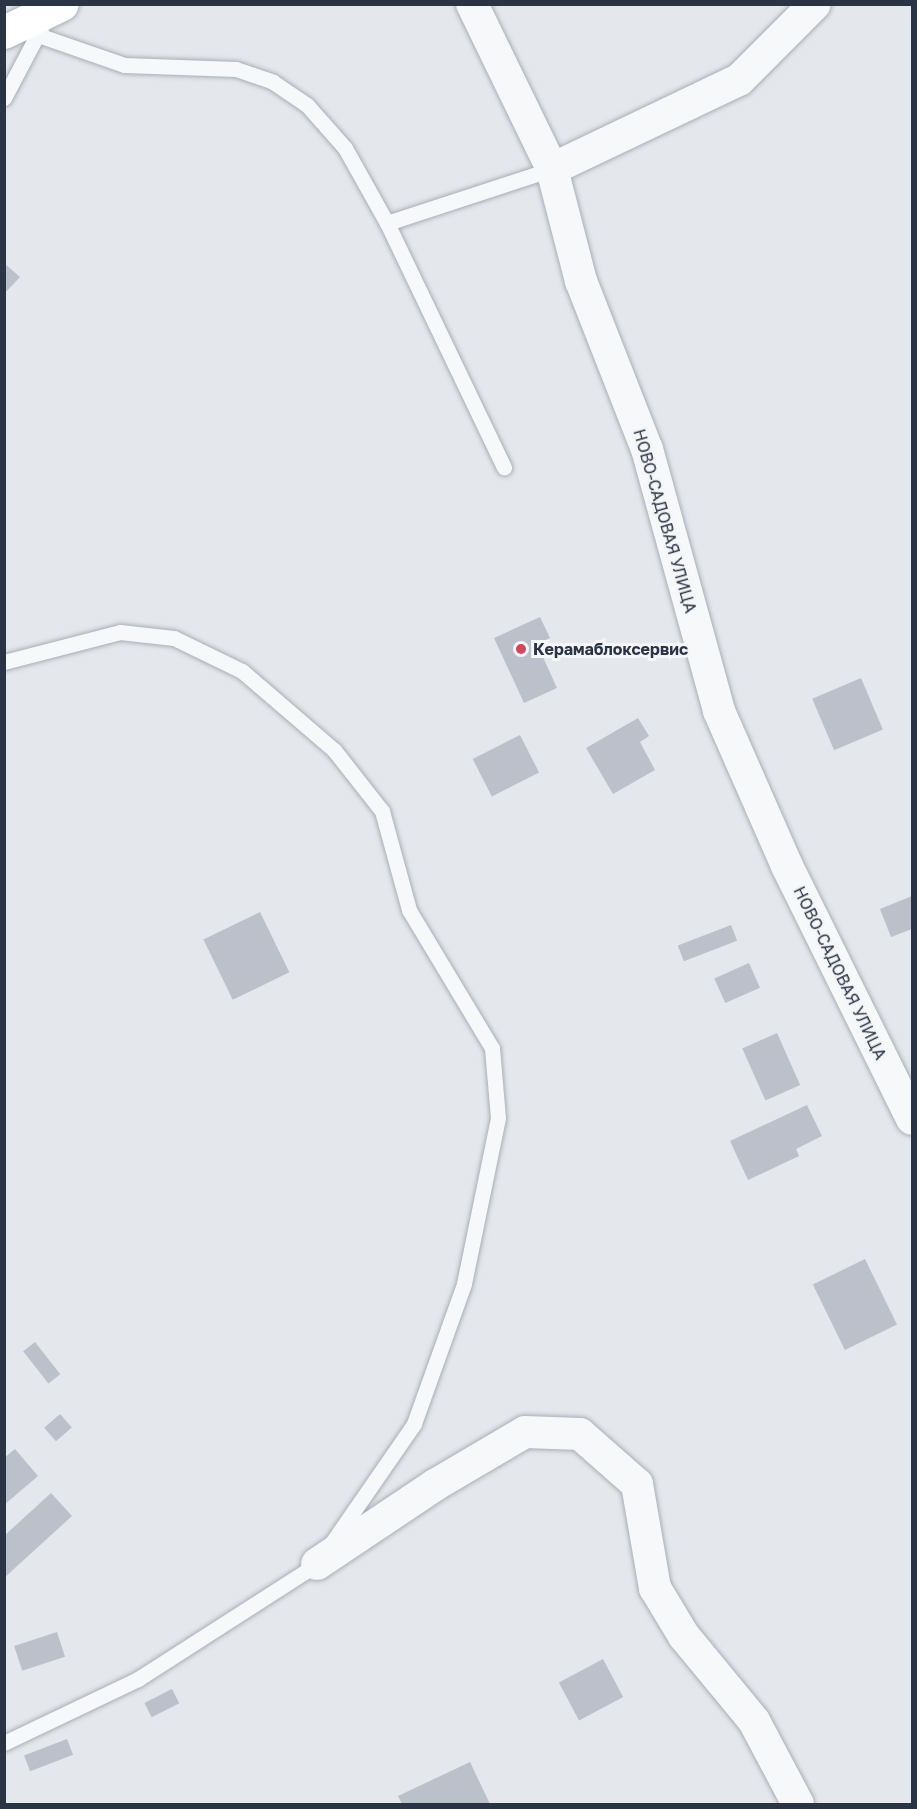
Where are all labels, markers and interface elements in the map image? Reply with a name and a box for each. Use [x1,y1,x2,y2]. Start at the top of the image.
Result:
street label: НОВО-САДОВАЯ УЛИЦА [630,427,700,615]
place label: Керамаблоксервис [533,639,688,659]
marker: Керамаблоксервис [514,642,528,656]
street label: НОВО-САДОВАЯ УЛИЦА [790,883,890,1063]

